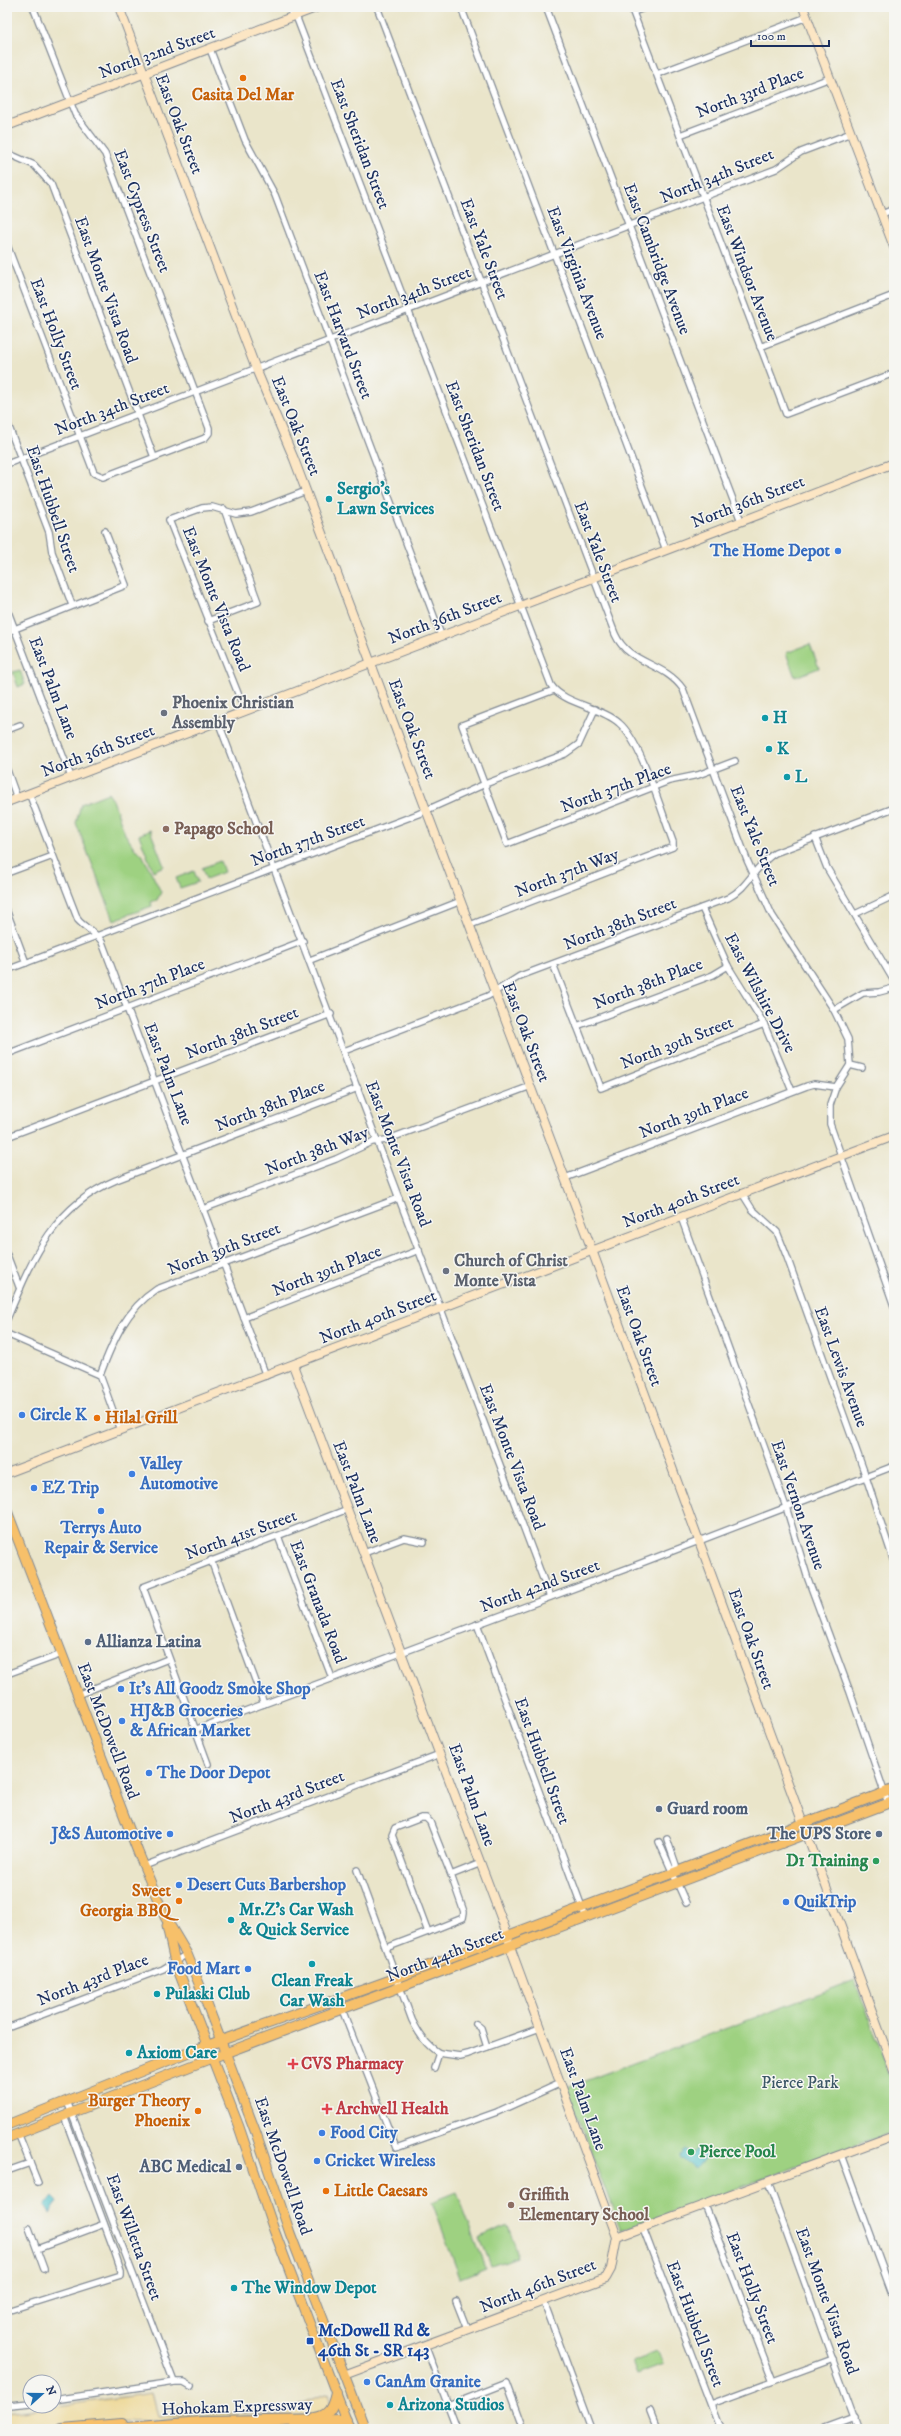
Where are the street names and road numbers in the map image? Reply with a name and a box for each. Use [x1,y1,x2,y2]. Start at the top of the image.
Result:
street label: North 32nd Street [96,22,219,84]
street label: North 33rd Place [693,62,807,124]
street label: East Oak Street [150,71,208,178]
street label: East Sheridan Street [325,76,395,213]
street label: North 34th Street [657,143,777,209]
street label: East Cypress Street [108,146,176,276]
street label: East Cambridge Avenue [618,180,696,338]
street label: East Yale Street [455,195,514,303]
street label: East Windsor Avenue [711,202,783,344]
street label: East Virginia Avenue [541,203,613,343]
street label: East Monte Vista Road [69,214,143,367]
street label: North 34th Street [354,261,475,325]
street label: East Harvard Street [308,268,378,403]
street label: East Holly Street [25,275,88,394]
street label: East Oak Street [266,373,326,480]
street label: North 34th Street [52,377,173,441]
street label: East Sheridan Street [440,378,510,515]
street label: East Hubbell Street [21,442,85,576]
street label: North 36th Street [688,470,808,534]
street label: East Yale Street [569,498,628,606]
street label: East Monte Vista Road [177,523,255,675]
street label: North 36th Street [385,586,505,650]
street label: East Palm Lane [23,634,83,742]
street label: East Oak Street [383,676,441,783]
street label: North 36th Street [38,719,158,783]
street label: North 37th Place [558,758,674,818]
street label: East Yale Street [725,782,785,890]
street label: North 37th Street [248,810,369,872]
street label: North 37th Way [512,843,623,903]
street label: North 38th Street [560,892,680,956]
street label: East Wilshire Drive [719,929,801,1057]
street label: North 37th Place [92,953,208,1015]
street label: North 38th Place [590,953,706,1015]
street label: East Oak Street [497,979,555,1086]
street label: North 38th Street [182,1001,302,1065]
street label: North 39th Street [617,1011,737,1075]
street label: East Palm Lane [138,1020,198,1128]
street label: North 38th Place [212,1075,328,1137]
street label: East Monte Vista Road [360,1078,436,1231]
street label: North 39th Place [636,1082,752,1144]
street label: North 38th Way [262,1121,373,1181]
street label: North 40th Street [620,1168,743,1233]
street label: North 39th Street [164,1217,284,1281]
street label: North 39th Place [269,1240,385,1302]
street label: East Oak Street [611,1283,668,1390]
street label: North 40th Street [317,1284,440,1349]
street label: East Lewis Avenue [809,1304,873,1430]
street label: East Monte Vista Road [474,1381,550,1534]
street label: East Vernon Avenue [765,1437,831,1573]
street label: East Palm Lane [327,1438,387,1546]
street label: North 41st Street [182,1504,300,1565]
street label: East Granada Road [284,1537,352,1667]
street label: North 42nd Street [477,1554,603,1618]
street label: East Oak Street [723,1586,780,1693]
street label: East McDowell Road [72,1660,144,1803]
street label: East Hubbell Street [509,1695,575,1828]
street label: East Palm Lane [443,1741,501,1849]
street label: North 43rd Street [227,1765,348,1829]
street label: North 44th Street [383,1922,507,1987]
street label: North 43rd Place [34,1949,152,2011]
street label: East Palm Lane [554,2045,612,2153]
street label: East McDowell Road [249,2094,317,2238]
street label: East Willetta Street [101,2171,167,2304]
street label: East Monte Vista Road [790,2225,864,2378]
street label: East Holly Street [721,2229,784,2348]
street label: North 46th Street [477,2253,600,2318]
street label: East Hubbell Street [661,2258,729,2391]
street label: Hohokam Expressway [161,2393,314,2421]

